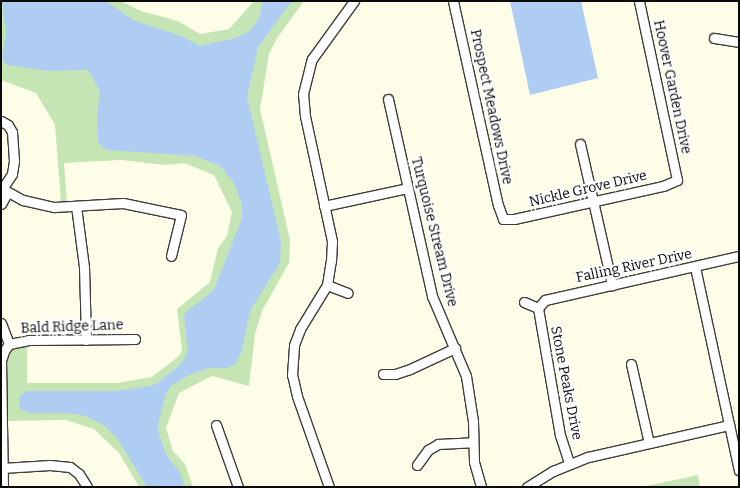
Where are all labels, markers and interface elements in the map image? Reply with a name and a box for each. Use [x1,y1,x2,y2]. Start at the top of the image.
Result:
street label: Hoover Garden Drive [650,19,694,155]
street label: Prospect Meadows Drive [466,28,516,186]
street label: Turquoise Stream Drive [407,155,461,309]
street label: Nickle Grove Drive [527,167,649,211]
street label: Falling River Drive [575,246,693,286]
street label: Bald Ridge Lane [20,317,124,337]
street label: Stone Peaks Drive [547,325,585,441]

